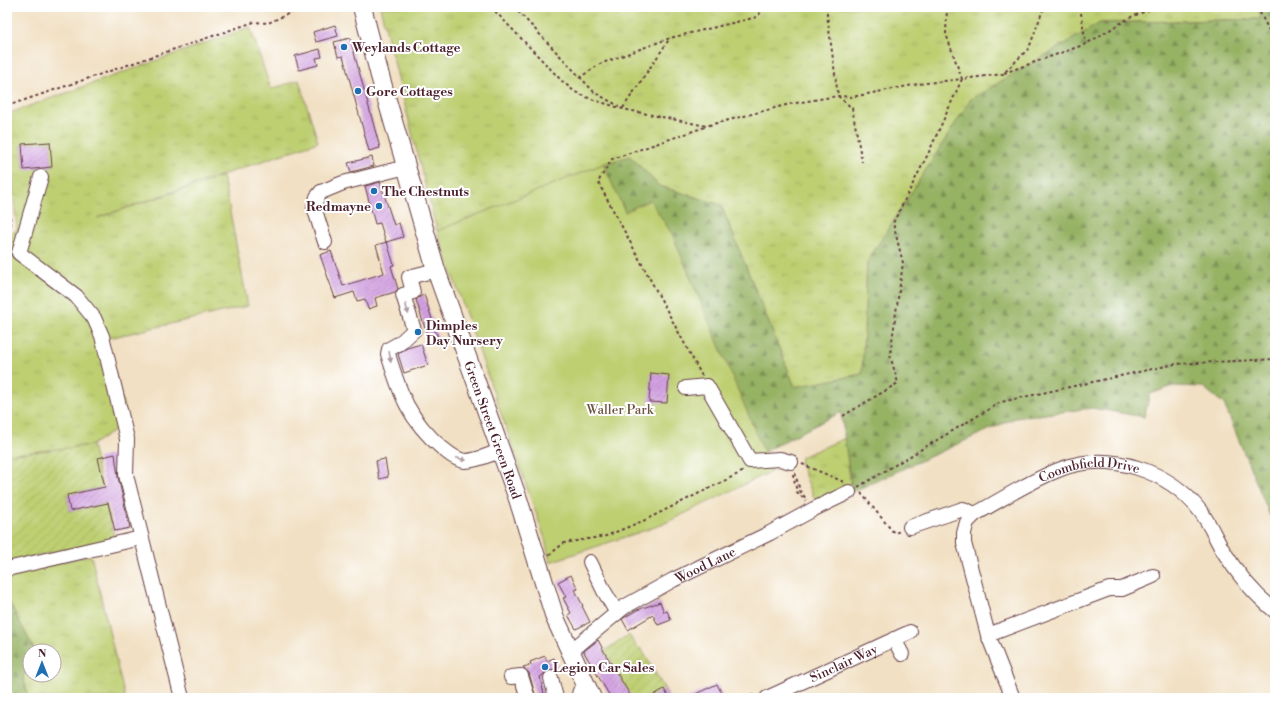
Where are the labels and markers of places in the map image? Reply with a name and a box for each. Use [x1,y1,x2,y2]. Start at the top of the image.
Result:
place label: Weylands Cottage [351,40,461,56]
marker: Weylands Cottage [339,42,349,52]
place label: Gore Cottages [366,84,453,100]
marker: Gore Cottages [353,86,363,96]
place label: The Chestnuts [382,184,469,200]
marker: The Chestnuts [369,186,379,196]
place label: Redmayne [306,199,371,215]
marker: Redmayne [374,201,384,211]
place label: Dimples Day Nursery [426,318,503,349]
marker: Dimples Day Nursery [413,327,423,337]
place label: Legion Car Sales [553,660,655,676]
marker: Legion Car Sales [540,662,550,672]

